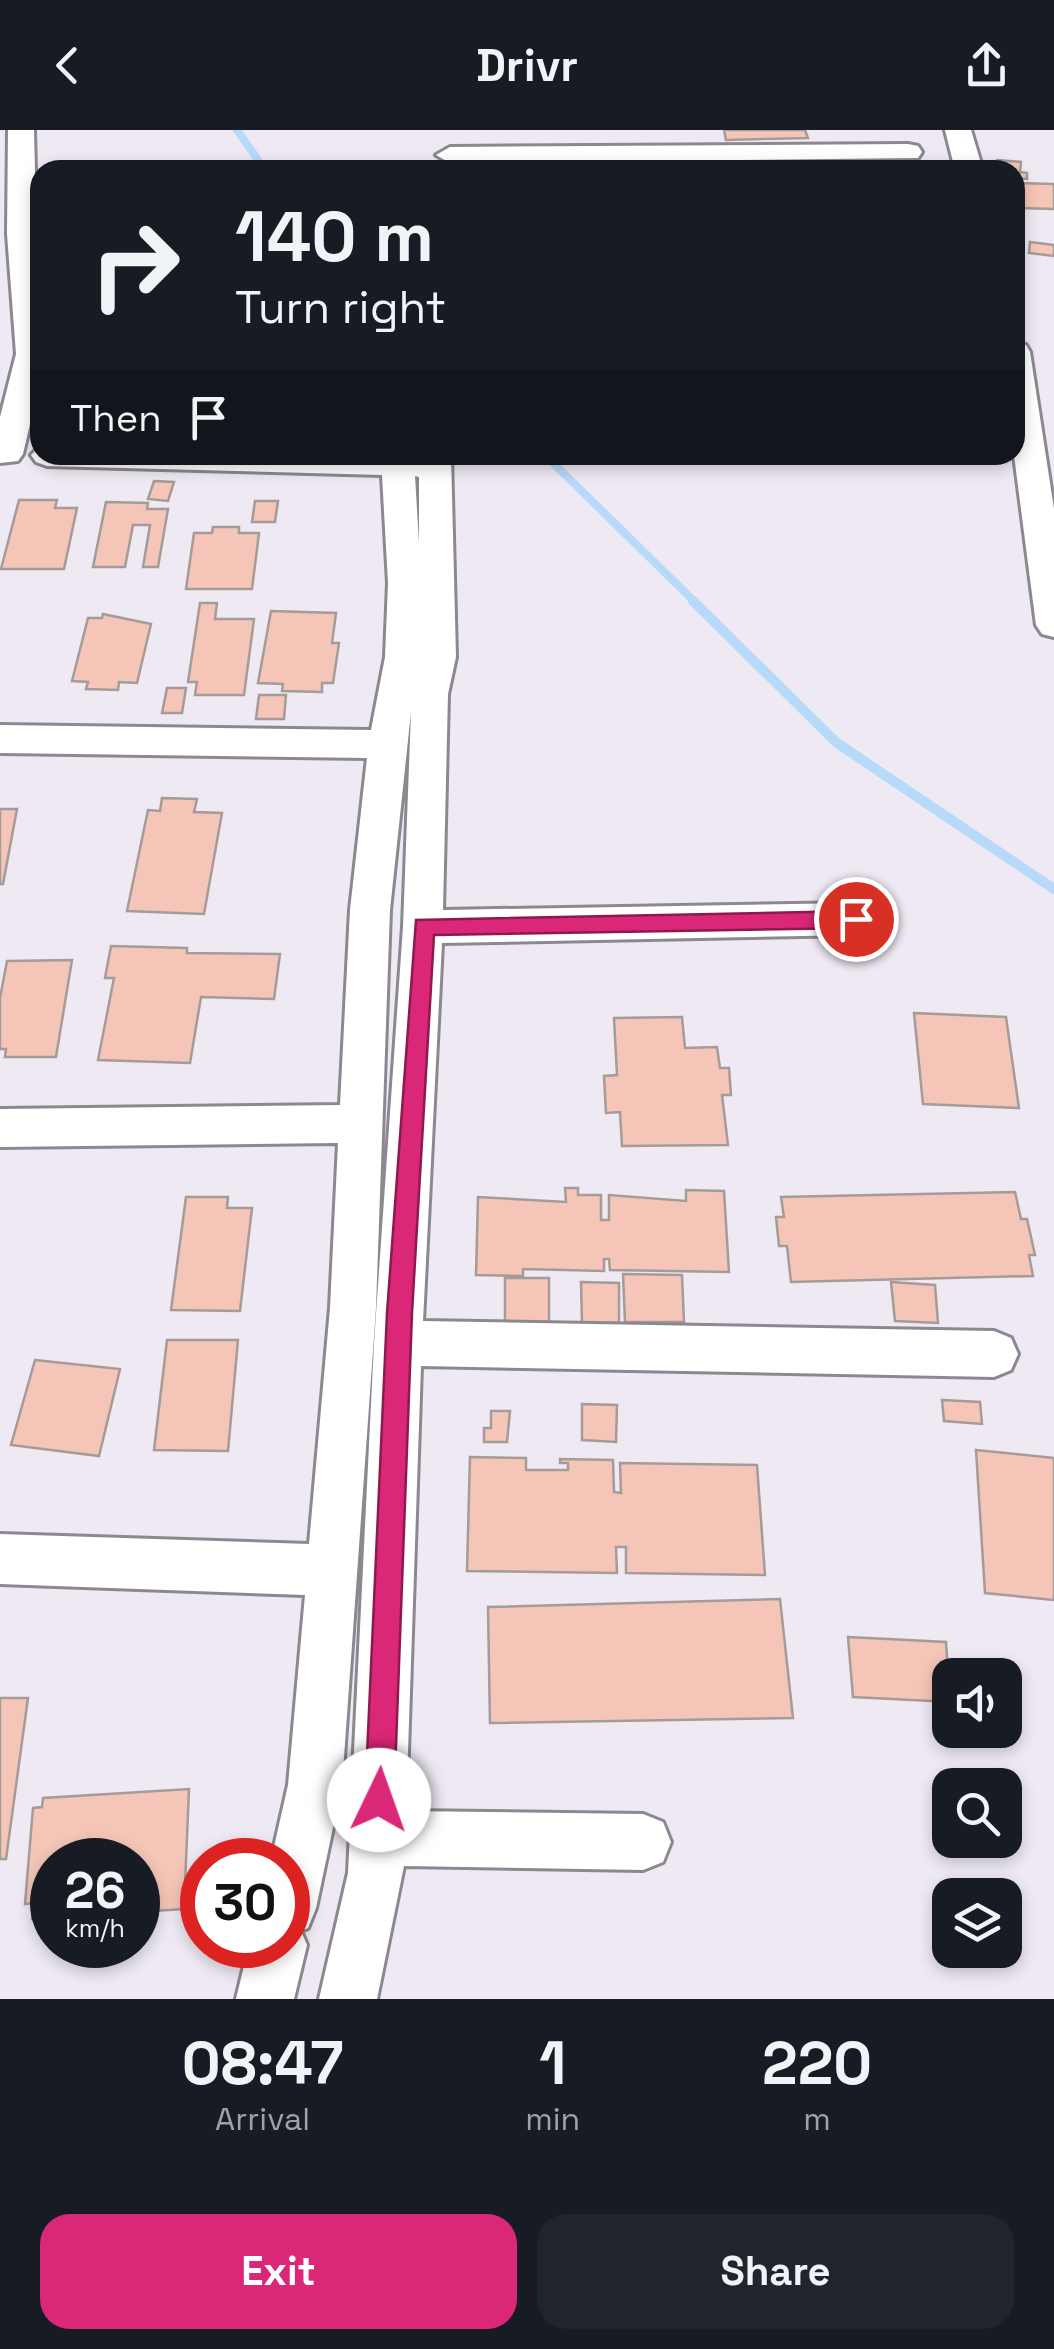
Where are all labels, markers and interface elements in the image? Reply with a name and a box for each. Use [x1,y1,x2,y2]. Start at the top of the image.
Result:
text: Drivr [476,37,578,94]
icon: back [40,38,95,93]
icon: share [959,38,1014,93]
text: 140 m [235,192,434,281]
icon: right [70,200,200,330]
text: Turn right [235,279,446,336]
icon: arrive [181,390,236,445]
text: Then [70,394,161,442]
pin [814,877,899,962]
icon: arrive [829,892,884,947]
map controls [932,1658,1022,1968]
button: sound [932,1658,1022,1748]
position arrow [327,1748,431,1852]
button: search [932,1768,1022,1858]
speed limit sign: 30 [180,1838,310,1968]
text: 26 [65,1859,125,1923]
button: layers [932,1878,1022,1968]
text: km/h [65,1912,125,1944]
text: 08:47 [182,2025,343,2102]
text: 1 [539,2025,566,2102]
text: 220 [762,2025,872,2102]
text: Arrival [215,2099,310,2139]
text: min [525,2099,580,2139]
text: m [803,2099,831,2139]
button: Exit [40,2214,517,2329]
button: Share [537,2214,1014,2329]

